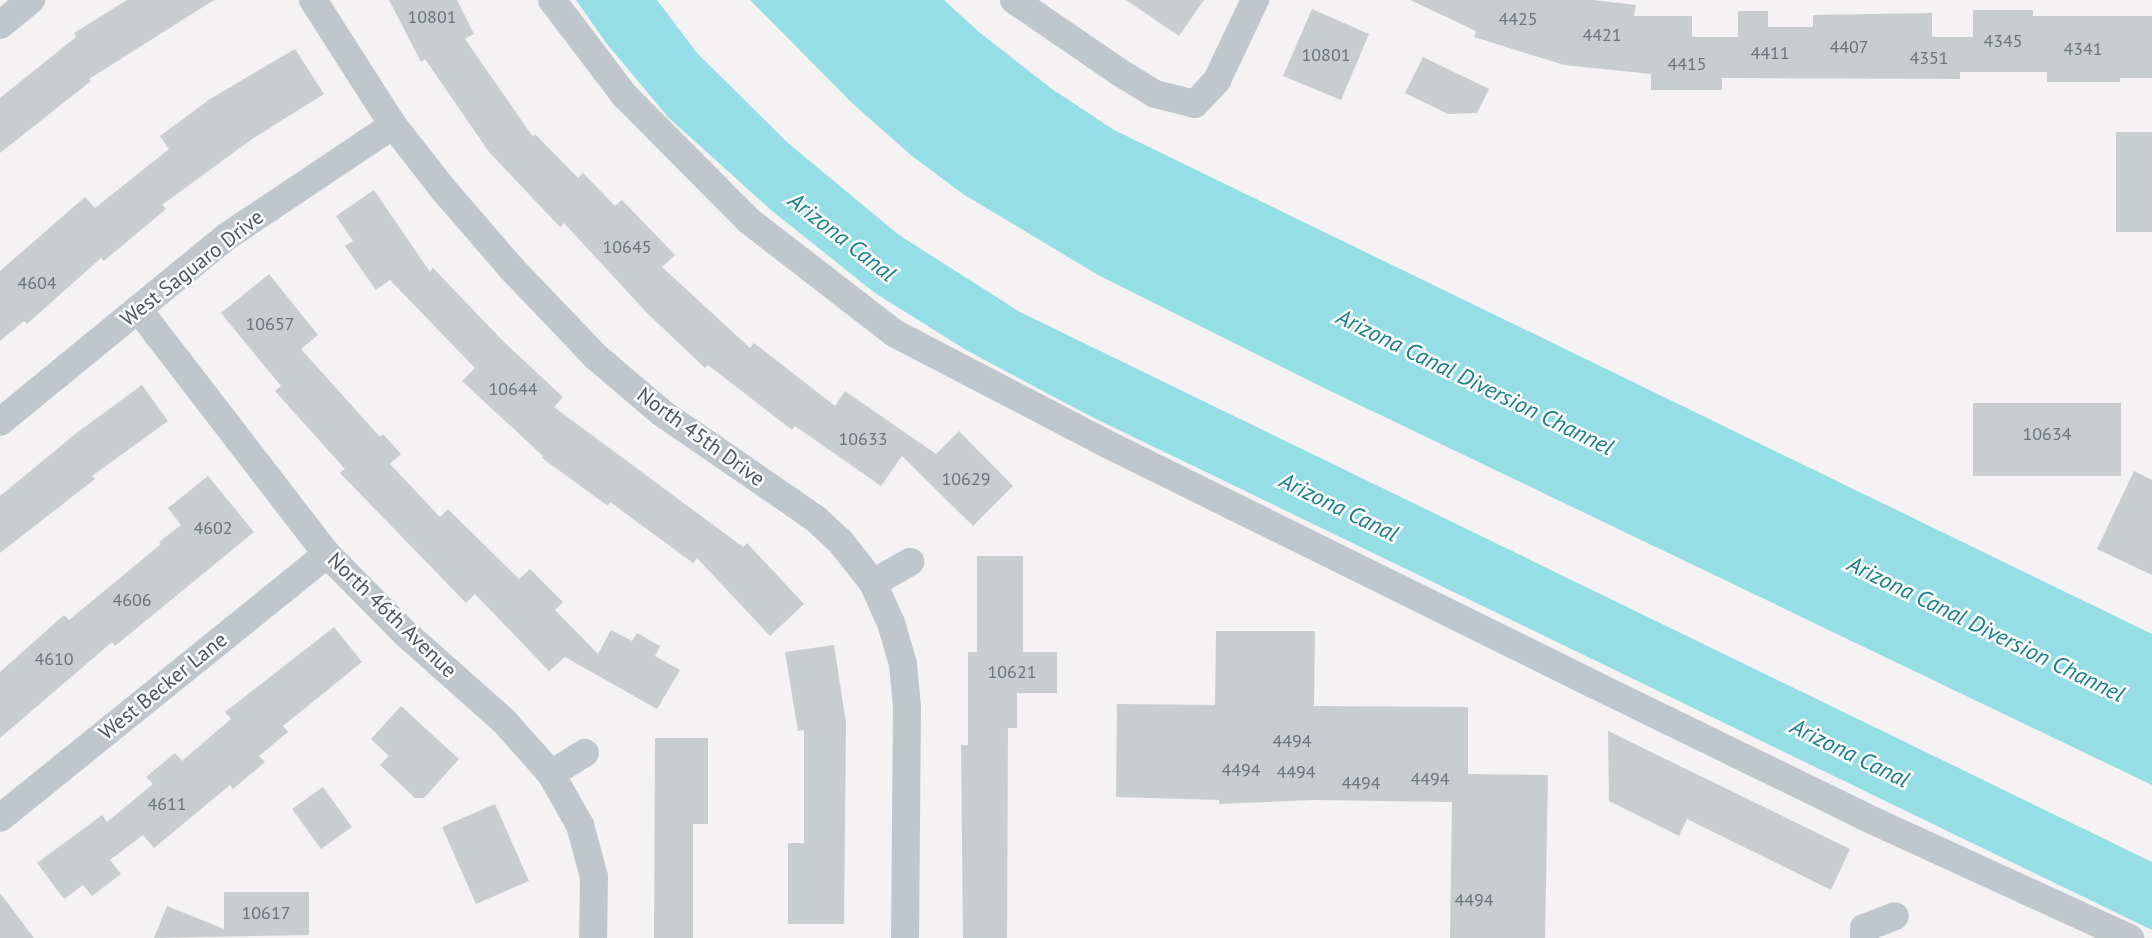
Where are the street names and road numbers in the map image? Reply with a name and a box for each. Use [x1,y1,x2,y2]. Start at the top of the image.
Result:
street label: West Saguaro Drive [116,204,268,332]
street label: North 45th Drive [632,382,770,492]
street label: North 46th Avenue [322,547,462,683]
street label: West Becker Lane [94,627,232,745]

